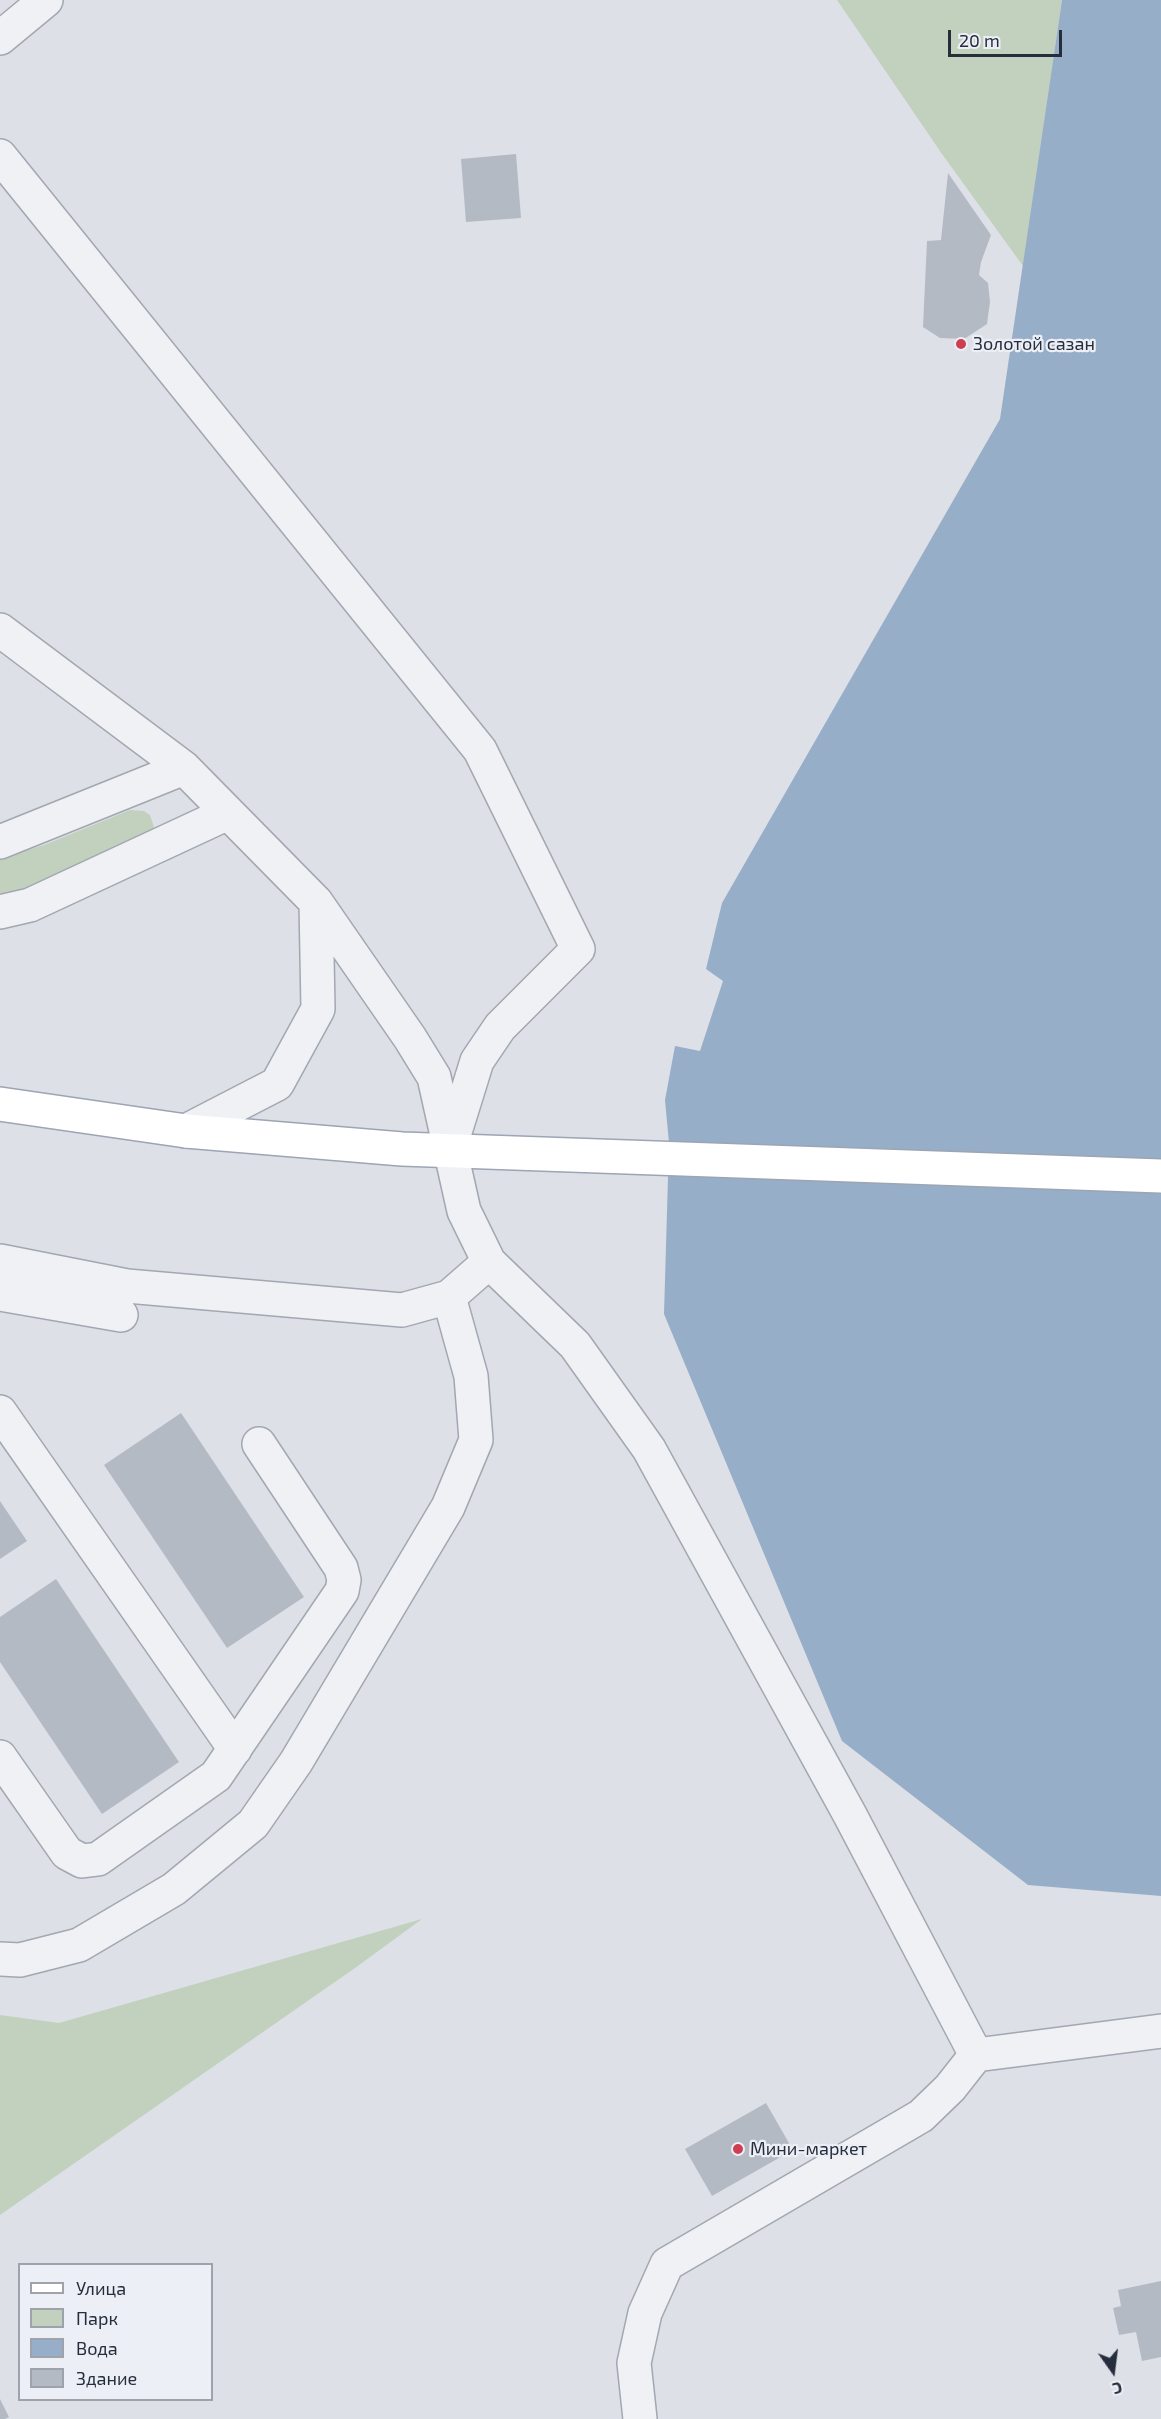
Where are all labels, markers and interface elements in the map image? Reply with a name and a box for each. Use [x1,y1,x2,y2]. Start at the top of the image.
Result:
scale bar [951,18,1065,56]
text: 20 m [959,29,1000,51]
place label: Золотой сазан [973,333,1095,355]
marker: Золотой сазан [954,337,968,351]
place label: Мини-маркет [750,2138,867,2160]
marker: Мини-маркет [731,2142,745,2156]
legend [18,2263,213,2401]
text: Улица [76,2277,126,2299]
text: Парк [76,2307,118,2329]
text: Вода [76,2337,118,2359]
north arrow [1083,2341,1143,2401]
text: Здание [76,2367,137,2389]
text: С [1111,2379,1124,2399]

